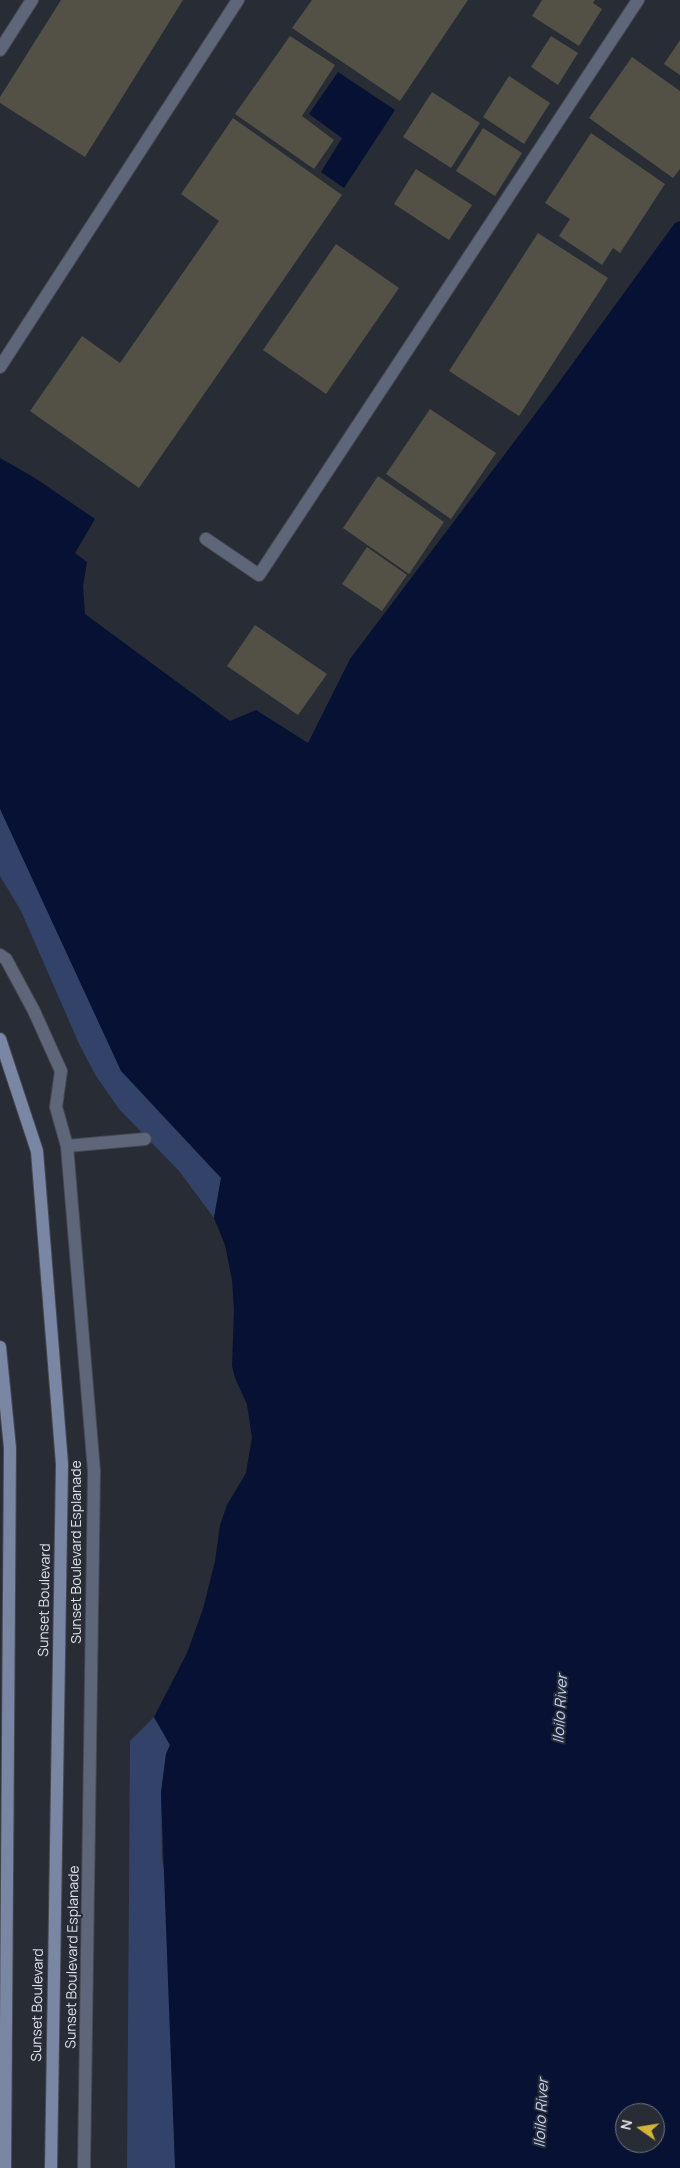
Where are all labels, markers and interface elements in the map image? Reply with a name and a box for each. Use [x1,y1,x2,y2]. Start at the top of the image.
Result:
street label: Sunset Boulevard Esplanade [69,1460,85,1644]
street label: Sunset Boulevard [36,1543,54,1657]
water label: Iloilo River [550,1674,572,1744]
street label: Sunset Boulevard Esplanade [63,1865,83,2049]
street label: Sunset Boulevard [29,1948,47,2062]
water label: Iloilo River [531,2078,553,2148]
north arrow [615,2103,665,2153]
text: N [615,2118,636,2132]

